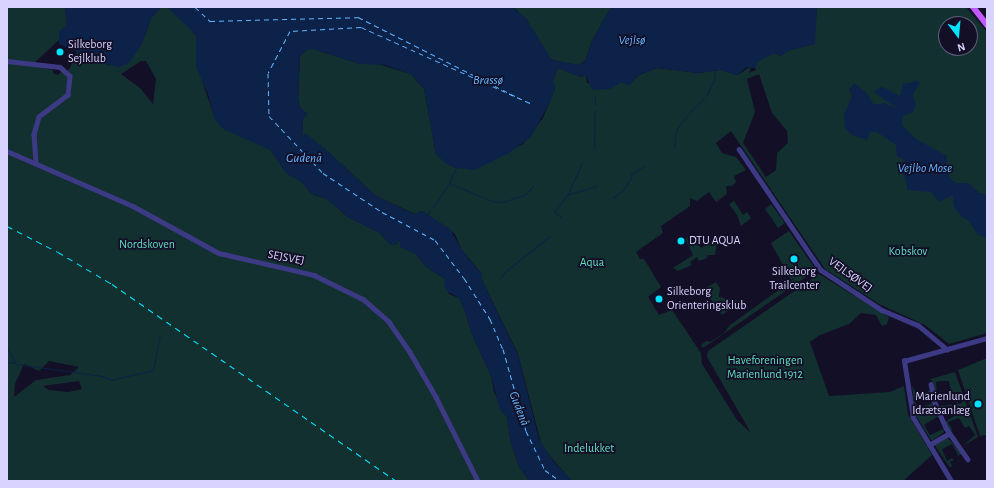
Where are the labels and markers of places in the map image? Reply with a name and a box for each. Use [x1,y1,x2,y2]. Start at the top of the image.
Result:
place label: Silkeborg Sejlklub [68,38,112,66]
marker: Silkeborg Sejlklub [55,47,65,57]
place label: DTU AQUA [689,234,740,248]
marker: DTU AQUA [676,236,686,246]
marker: Silkeborg Trailcenter [789,254,799,264]
place label: Silkeborg Trailcenter [769,265,819,293]
place label: Silkeborg Orienteringsklub [667,285,746,313]
marker: Silkeborg Orienteringsklub [654,294,664,304]
place label: Marienlund Idrætsanlæg [912,390,970,418]
marker: Marienlund Idrætsanlæg [973,399,983,409]

